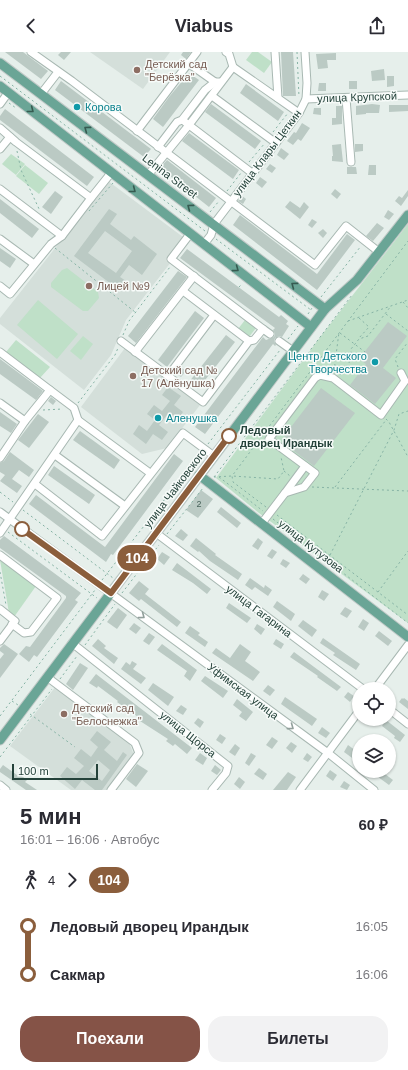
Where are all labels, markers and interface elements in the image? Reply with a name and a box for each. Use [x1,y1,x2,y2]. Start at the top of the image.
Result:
icon: back [20,15,42,37]
icon: share [366,15,388,37]
text: Viabus [175,16,233,36]
place label: Детский сад "Берёзка" [145,58,207,83]
marker: Детский сад "Берёзка" [132,65,142,75]
street label: улица Крупской [317,90,397,104]
place label: Корова [85,101,122,113]
marker: Корова [72,102,82,112]
one-way arrow [26,105,33,112]
street label: улица Клары Цеткин [231,107,303,199]
one-way arrow [84,126,91,133]
street label: Lenina Street [140,152,200,200]
one-way arrow [129,185,136,192]
one-way arrow [188,205,195,212]
one-way arrow [232,265,239,272]
place label: Лицей №9 [97,280,150,292]
marker: Лицей №9 [84,281,94,291]
one-way arrow [292,283,299,290]
place label: Центр Детского Творчества [288,350,368,375]
marker: Центр Детского Творчества [370,357,380,367]
place label: Детский сад № 17 (Алёнушка) [141,364,218,389]
marker: Детский сад № 17 (Алёнушка) [128,371,138,381]
place label: Аленушка [166,412,218,424]
marker: Аленушка [153,413,163,423]
place label: Ледовый дворец Ирандык [240,424,333,449]
marker: Ледовый дворец Ирандык [221,428,237,444]
street label: улица Чайковского [141,446,209,530]
house number: 2 [196,499,202,509]
street label: улица Кутузова [276,517,346,576]
unlabelled marker [14,521,30,537]
line badge: 104 [114,545,160,571]
text: 104 [125,550,149,566]
street label: улица Гагарина [224,582,295,640]
one-way arrow [138,611,145,618]
street label: Уфимская улица [205,660,282,722]
map controls [352,682,396,778]
button: locate [352,682,396,726]
place label: Детский сад "Белоснежка" [72,702,142,727]
marker: Детский сад "Белоснежка" [59,709,69,719]
street label: улица Щорса [158,709,219,760]
one-way arrow [287,722,294,729]
button: layers [352,734,396,778]
scale bar [12,762,98,781]
text: 100 m [18,765,49,777]
text: 5 мин [20,804,81,829]
text: 60 ₽ [358,816,388,833]
text: 16:01 – 16:06 · Автобус [20,832,159,847]
icon: walk [20,869,42,891]
icon: forward [61,869,83,891]
text: 104 [97,872,121,888]
text: 4 [48,873,55,888]
text: Ледовый дворец Ирандык [50,918,249,935]
text: 16:05 [355,919,388,934]
text: Сакмар [50,966,105,983]
text: 16:06 [355,967,388,982]
button: Поехали [20,1016,200,1062]
button: Билеты [208,1016,388,1062]

